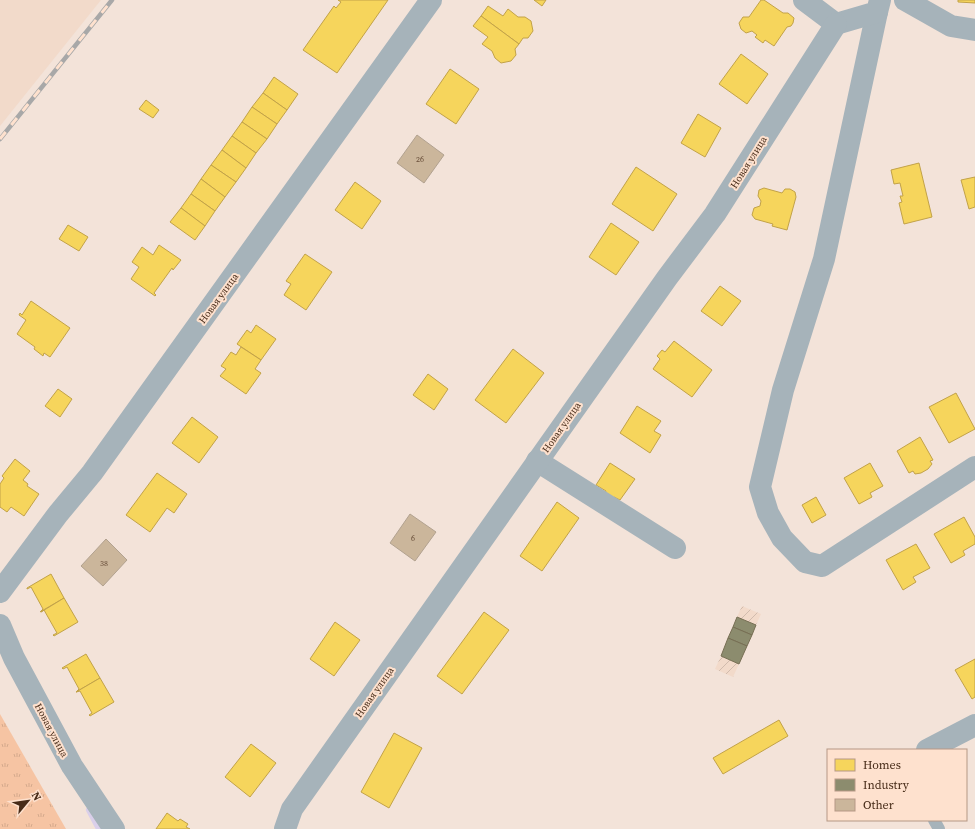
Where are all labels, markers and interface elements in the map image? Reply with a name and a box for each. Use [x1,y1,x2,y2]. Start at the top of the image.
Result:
street label: Новая улица [727,133,770,191]
house number: 26 [416,154,424,165]
street label: Новая улица [196,270,242,326]
street label: Новая улица [539,399,584,455]
house number: 6 [411,533,415,544]
house number: 38 [100,558,108,569]
street label: Новая улица [352,664,397,720]
street label: Новая улица [32,701,72,760]
legend [827,749,967,821]
text: Homes [863,757,901,773]
text: Industry [863,777,910,793]
north arrow [8,781,48,821]
text: N [28,789,45,804]
text: Other [863,797,894,813]

